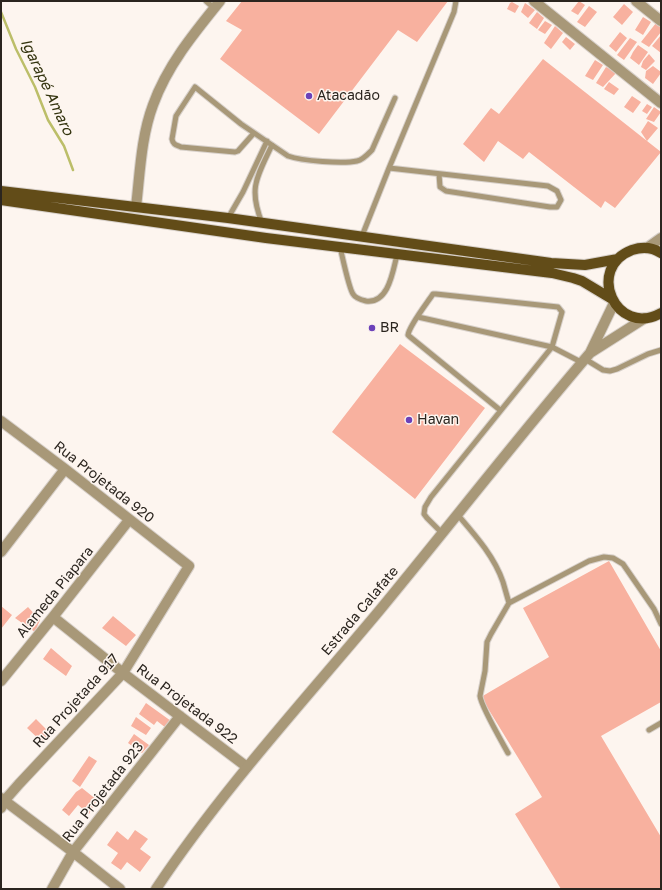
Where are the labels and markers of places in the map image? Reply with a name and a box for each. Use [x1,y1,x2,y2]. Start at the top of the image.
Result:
place label: Atacadão [317,88,380,104]
marker: Atacadão [304,91,314,101]
place label: BR [380,320,399,336]
marker: BR [367,323,377,333]
place label: Havan [417,412,459,428]
marker: Havan [404,415,414,425]

